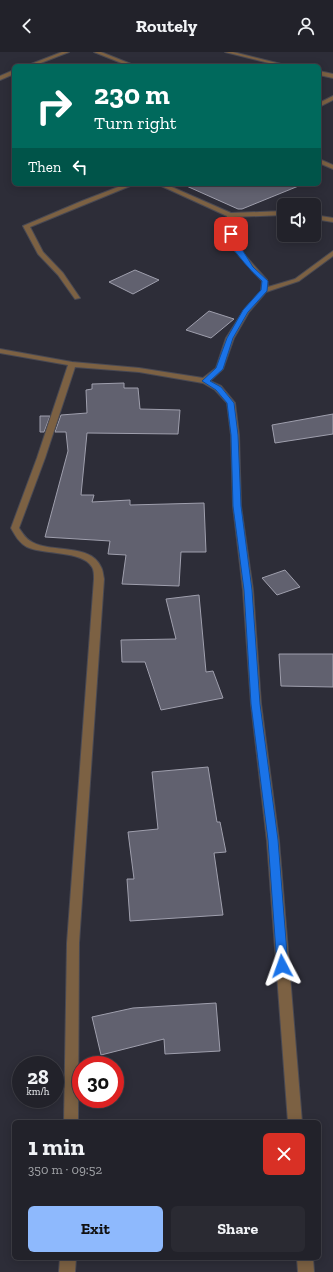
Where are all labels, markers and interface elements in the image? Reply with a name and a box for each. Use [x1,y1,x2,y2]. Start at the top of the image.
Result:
icon: back [16,15,38,37]
text: Routely [136,15,197,37]
icon: person [295,15,317,37]
text: 230 m [94,78,170,111]
icon: right [28,80,80,132]
text: Turn right [94,112,176,134]
icon: left [69,156,91,178]
text: Then [28,158,61,176]
map controls [277,198,321,242]
button: sound [277,198,321,242]
pin [214,217,248,251]
icon: arrive [220,223,242,245]
position arrow [261,945,303,987]
speed limit sign: 30 [72,1056,124,1108]
text: 28 [27,1065,49,1089]
text: km/h [27,1086,49,1098]
text: 1 min [28,1132,85,1161]
button: close [263,1133,305,1175]
text: 350 m · 09:52 [28,1162,102,1177]
button: Exit [28,1206,163,1252]
button: Share [171,1206,305,1252]

